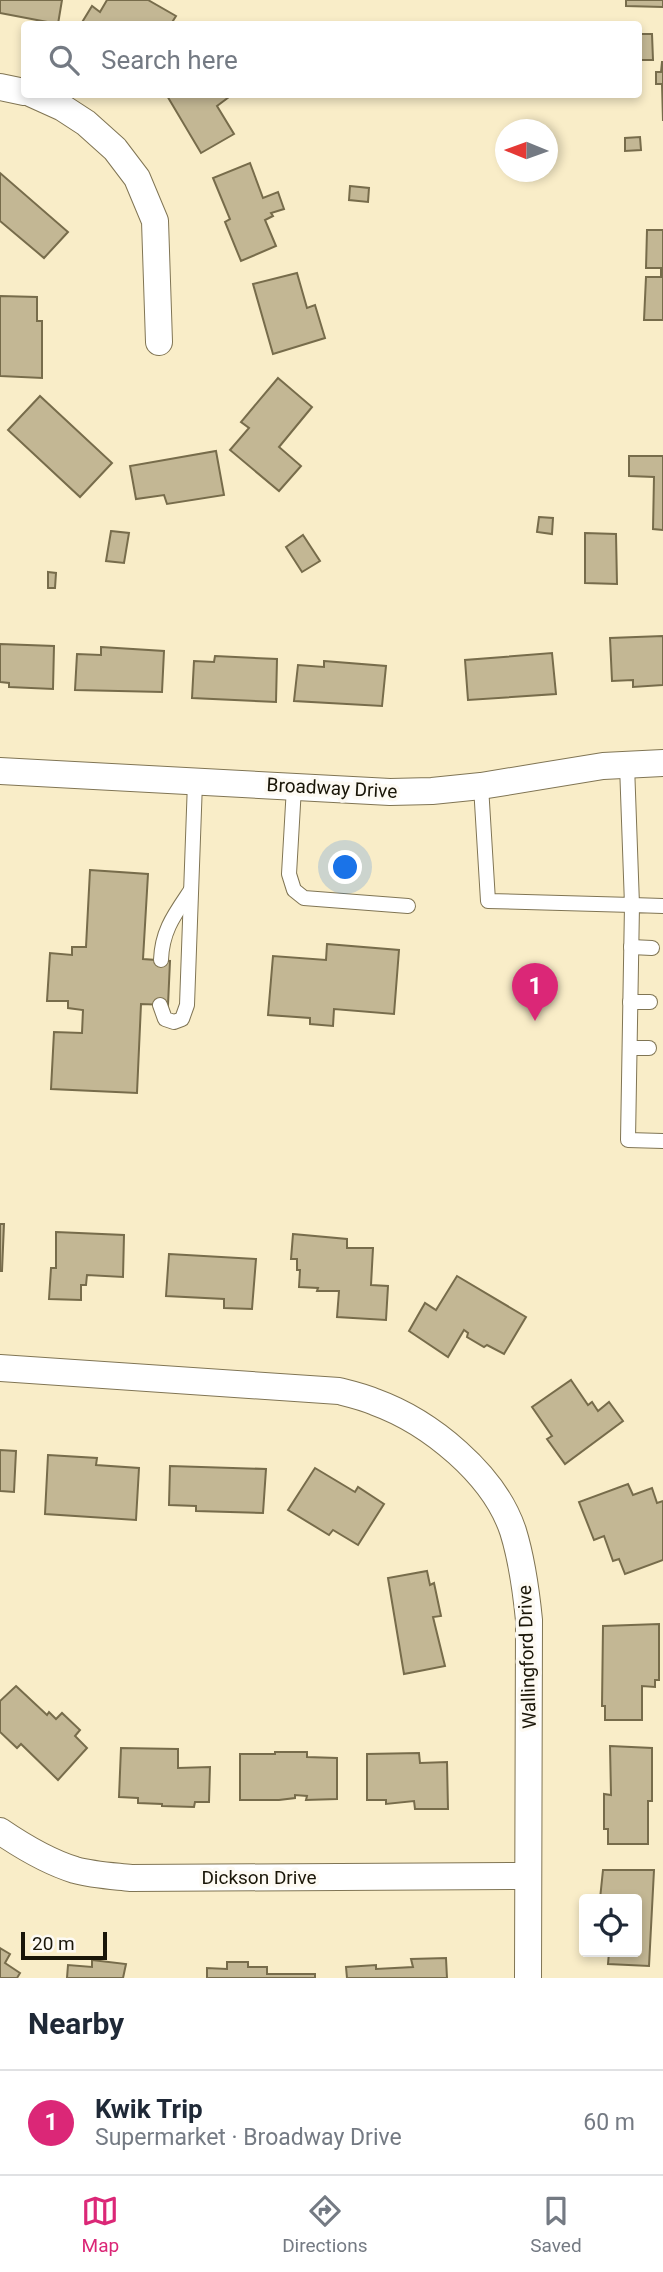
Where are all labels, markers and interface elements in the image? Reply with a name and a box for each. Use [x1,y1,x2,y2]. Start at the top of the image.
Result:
search box [21,21,642,98]
icon: search [45,41,83,79]
text: Search here [101,45,238,75]
north arrow [495,119,558,182]
street label: Broadway Drive [266,773,398,803]
your location [328,850,362,884]
pin: 1 [512,963,558,1021]
street label: Wallingford Drive [513,1585,541,1729]
street label: Dickson Drive [201,1866,317,1889]
map controls [579,1894,642,1957]
button: locate [579,1894,642,1957]
scale bar [21,1929,107,1961]
text: 20 m [32,1932,75,1955]
text: Nearby [28,2006,124,2041]
text: Kwik Trip [95,2094,203,2124]
text: 1 [44,2109,58,2136]
text: 60 m [583,2109,635,2136]
text: Supermarket · Broadway Drive [95,2124,402,2151]
tab: Map [81,2192,119,2257]
tab: Directions [282,2192,367,2257]
tab: Saved [530,2192,582,2257]

